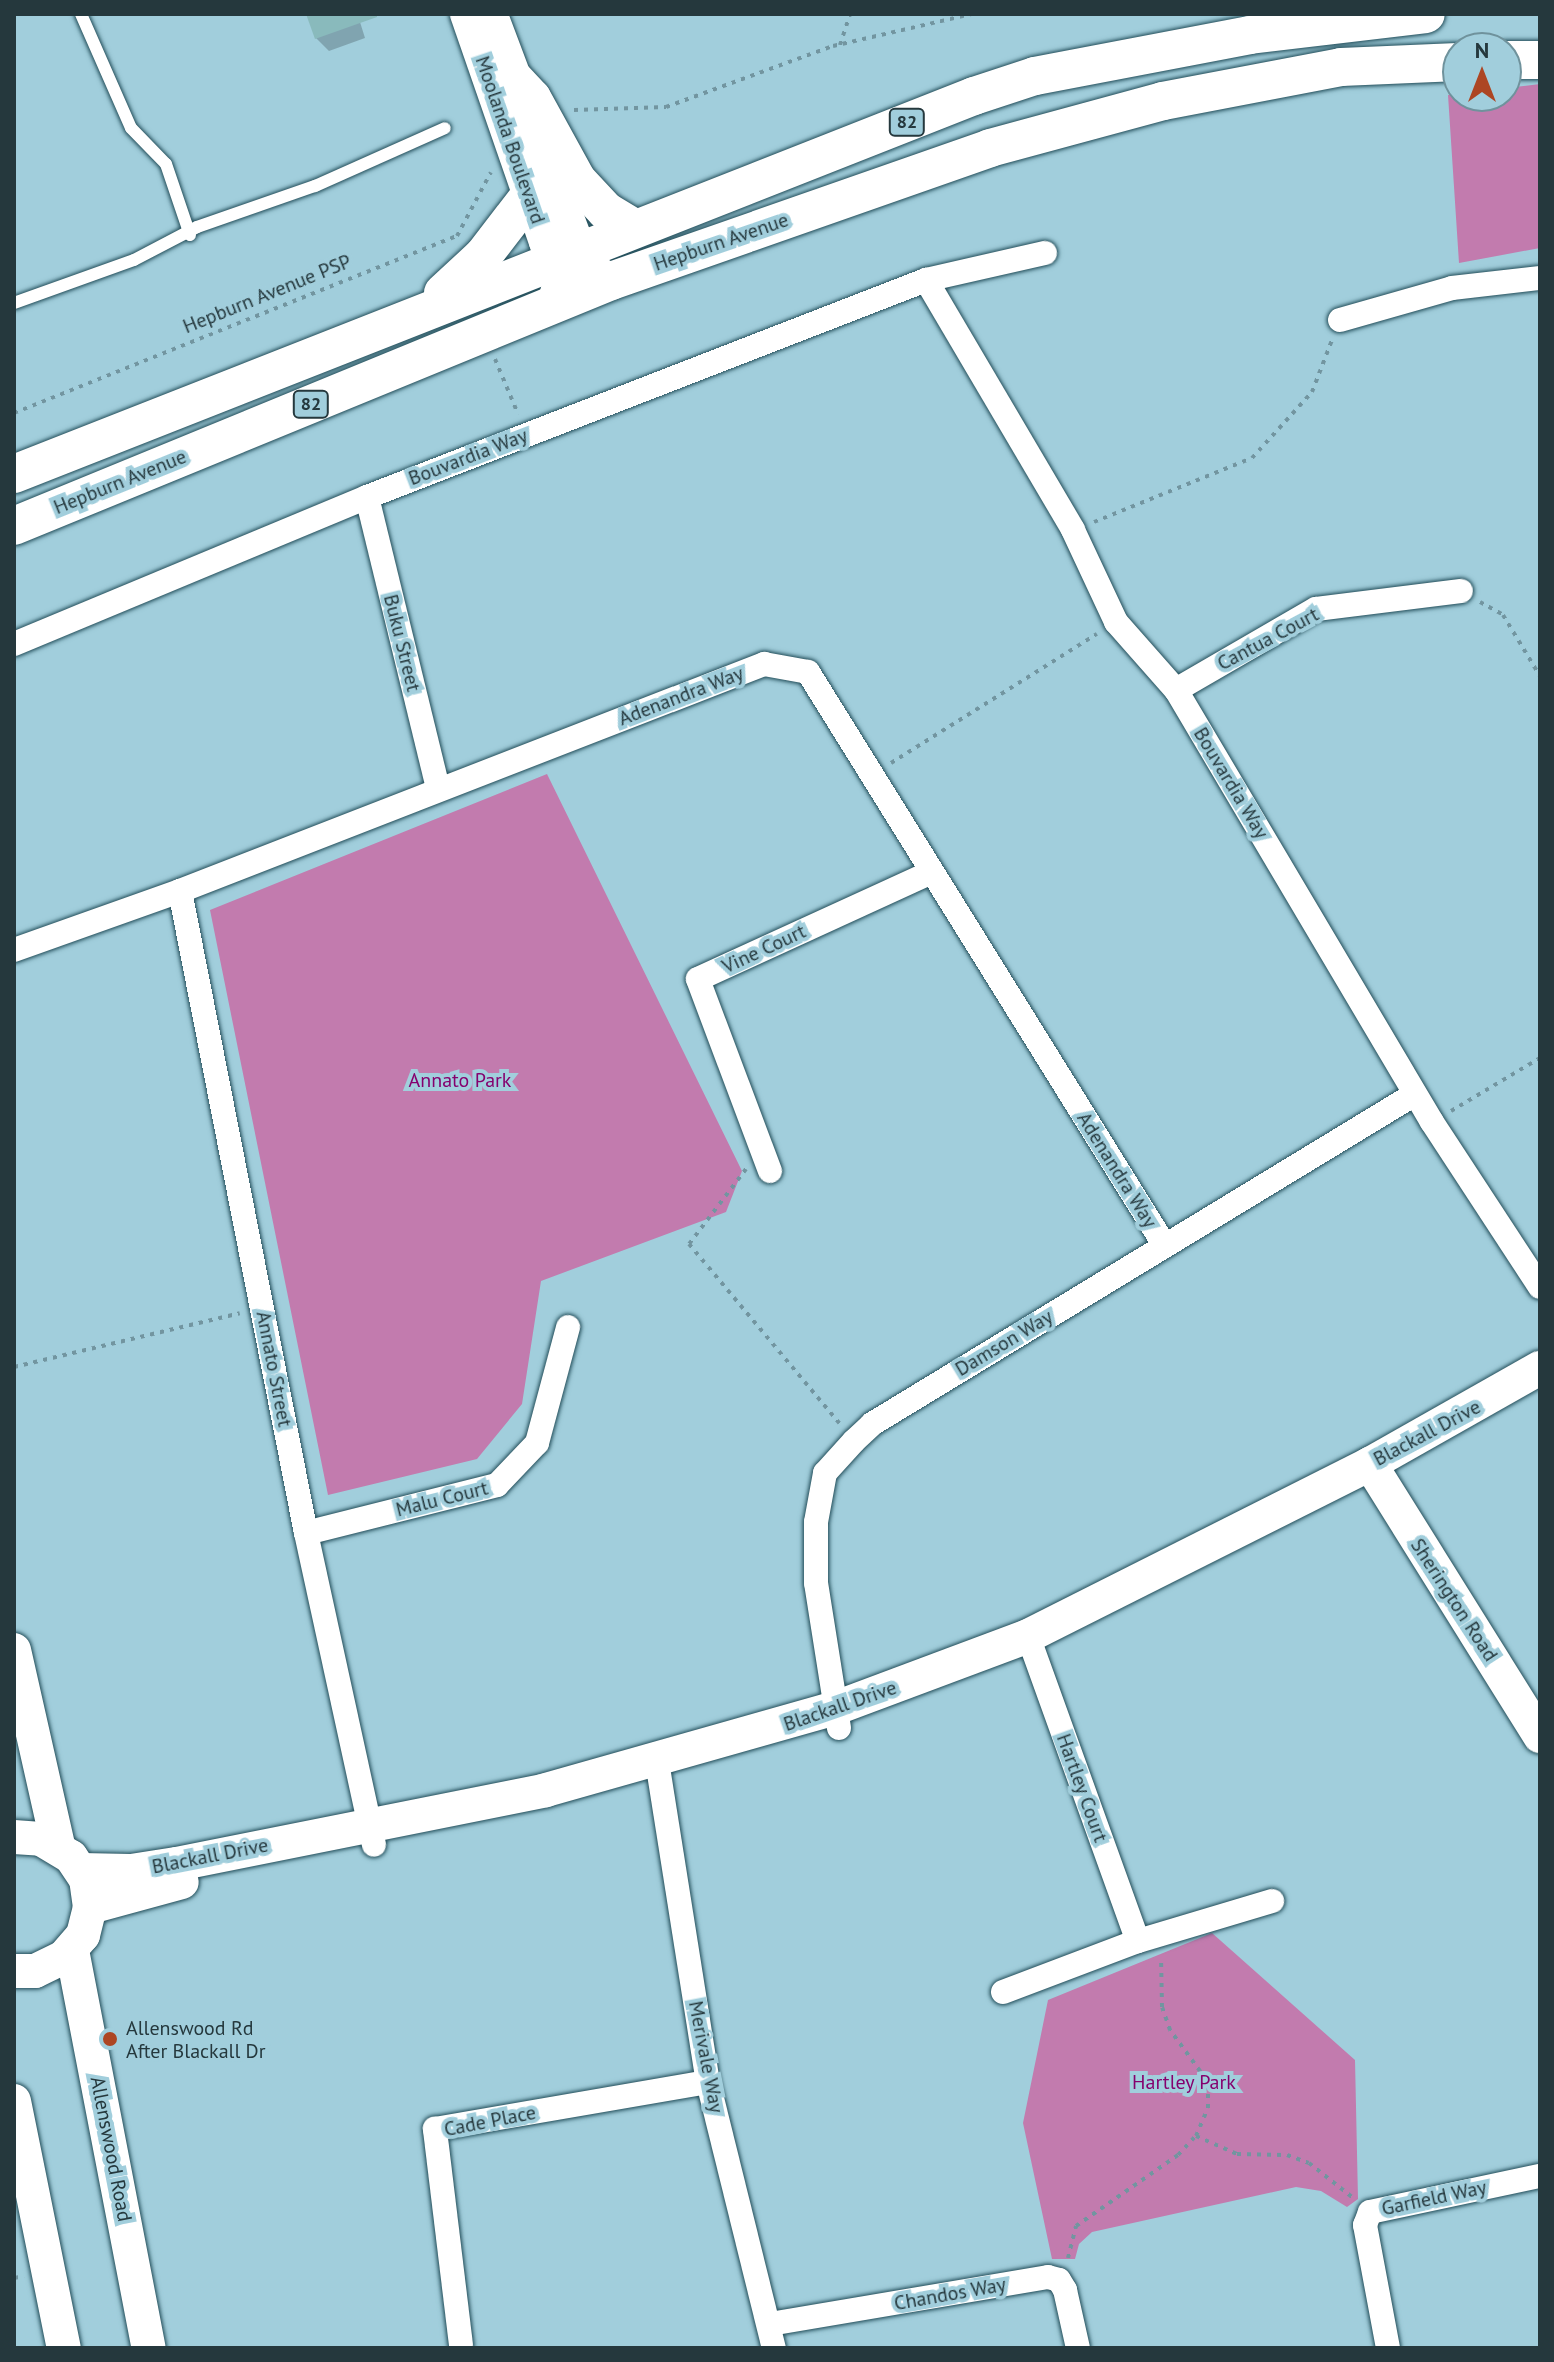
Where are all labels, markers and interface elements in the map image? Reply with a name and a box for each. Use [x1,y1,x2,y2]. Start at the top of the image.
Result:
north arrow [1442,32,1522,112]
text: N [1475,36,1489,64]
street label: Moolanda Boulevard [470,53,550,227]
road number: 82 [887,108,927,136]
street label: Hepburn Avenue [650,208,792,276]
street label: Hepburn Avenue PSP [179,249,355,339]
road number: 82 [291,390,331,418]
street label: Bouvardia Way [405,423,531,491]
street label: Hepburn Avenue [50,444,190,520]
street label: Buku Street [378,592,426,694]
street label: Cantua Court [1213,602,1323,676]
street label: Adenandra Way [615,661,747,731]
street label: Bouvardia Way [1188,723,1274,843]
street label: Vine Court [718,919,810,979]
park label: Annato Park [409,1068,511,1092]
street label: Adenandra Way [1072,1108,1162,1232]
street label: Damson Way [951,1304,1057,1382]
street label: Annato Street [251,1309,297,1429]
street label: Blackall Drive [1369,1395,1485,1471]
street label: Malu Court [393,1476,491,1522]
street label: Sherington Road [1405,1534,1503,1666]
street label: Blackall Drive [780,1675,900,1737]
street label: Hartley Court [1051,1730,1113,1846]
street label: Blackall Drive [150,1833,270,1879]
street label: Merivale Way [683,1999,729,2115]
place label: Allenswood Rd After Blackall Dr [126,2016,265,2063]
marker: Allenswood Rd After Blackall Dr [101,2030,119,2048]
park label: Hartley Park [1132,2070,1236,2094]
street label: Allenswood Road [85,2074,137,2224]
street label: Cade Place [442,2100,538,2142]
street label: Garfield Way [1379,2175,1489,2221]
street label: Chandos Way [892,2272,1008,2316]

